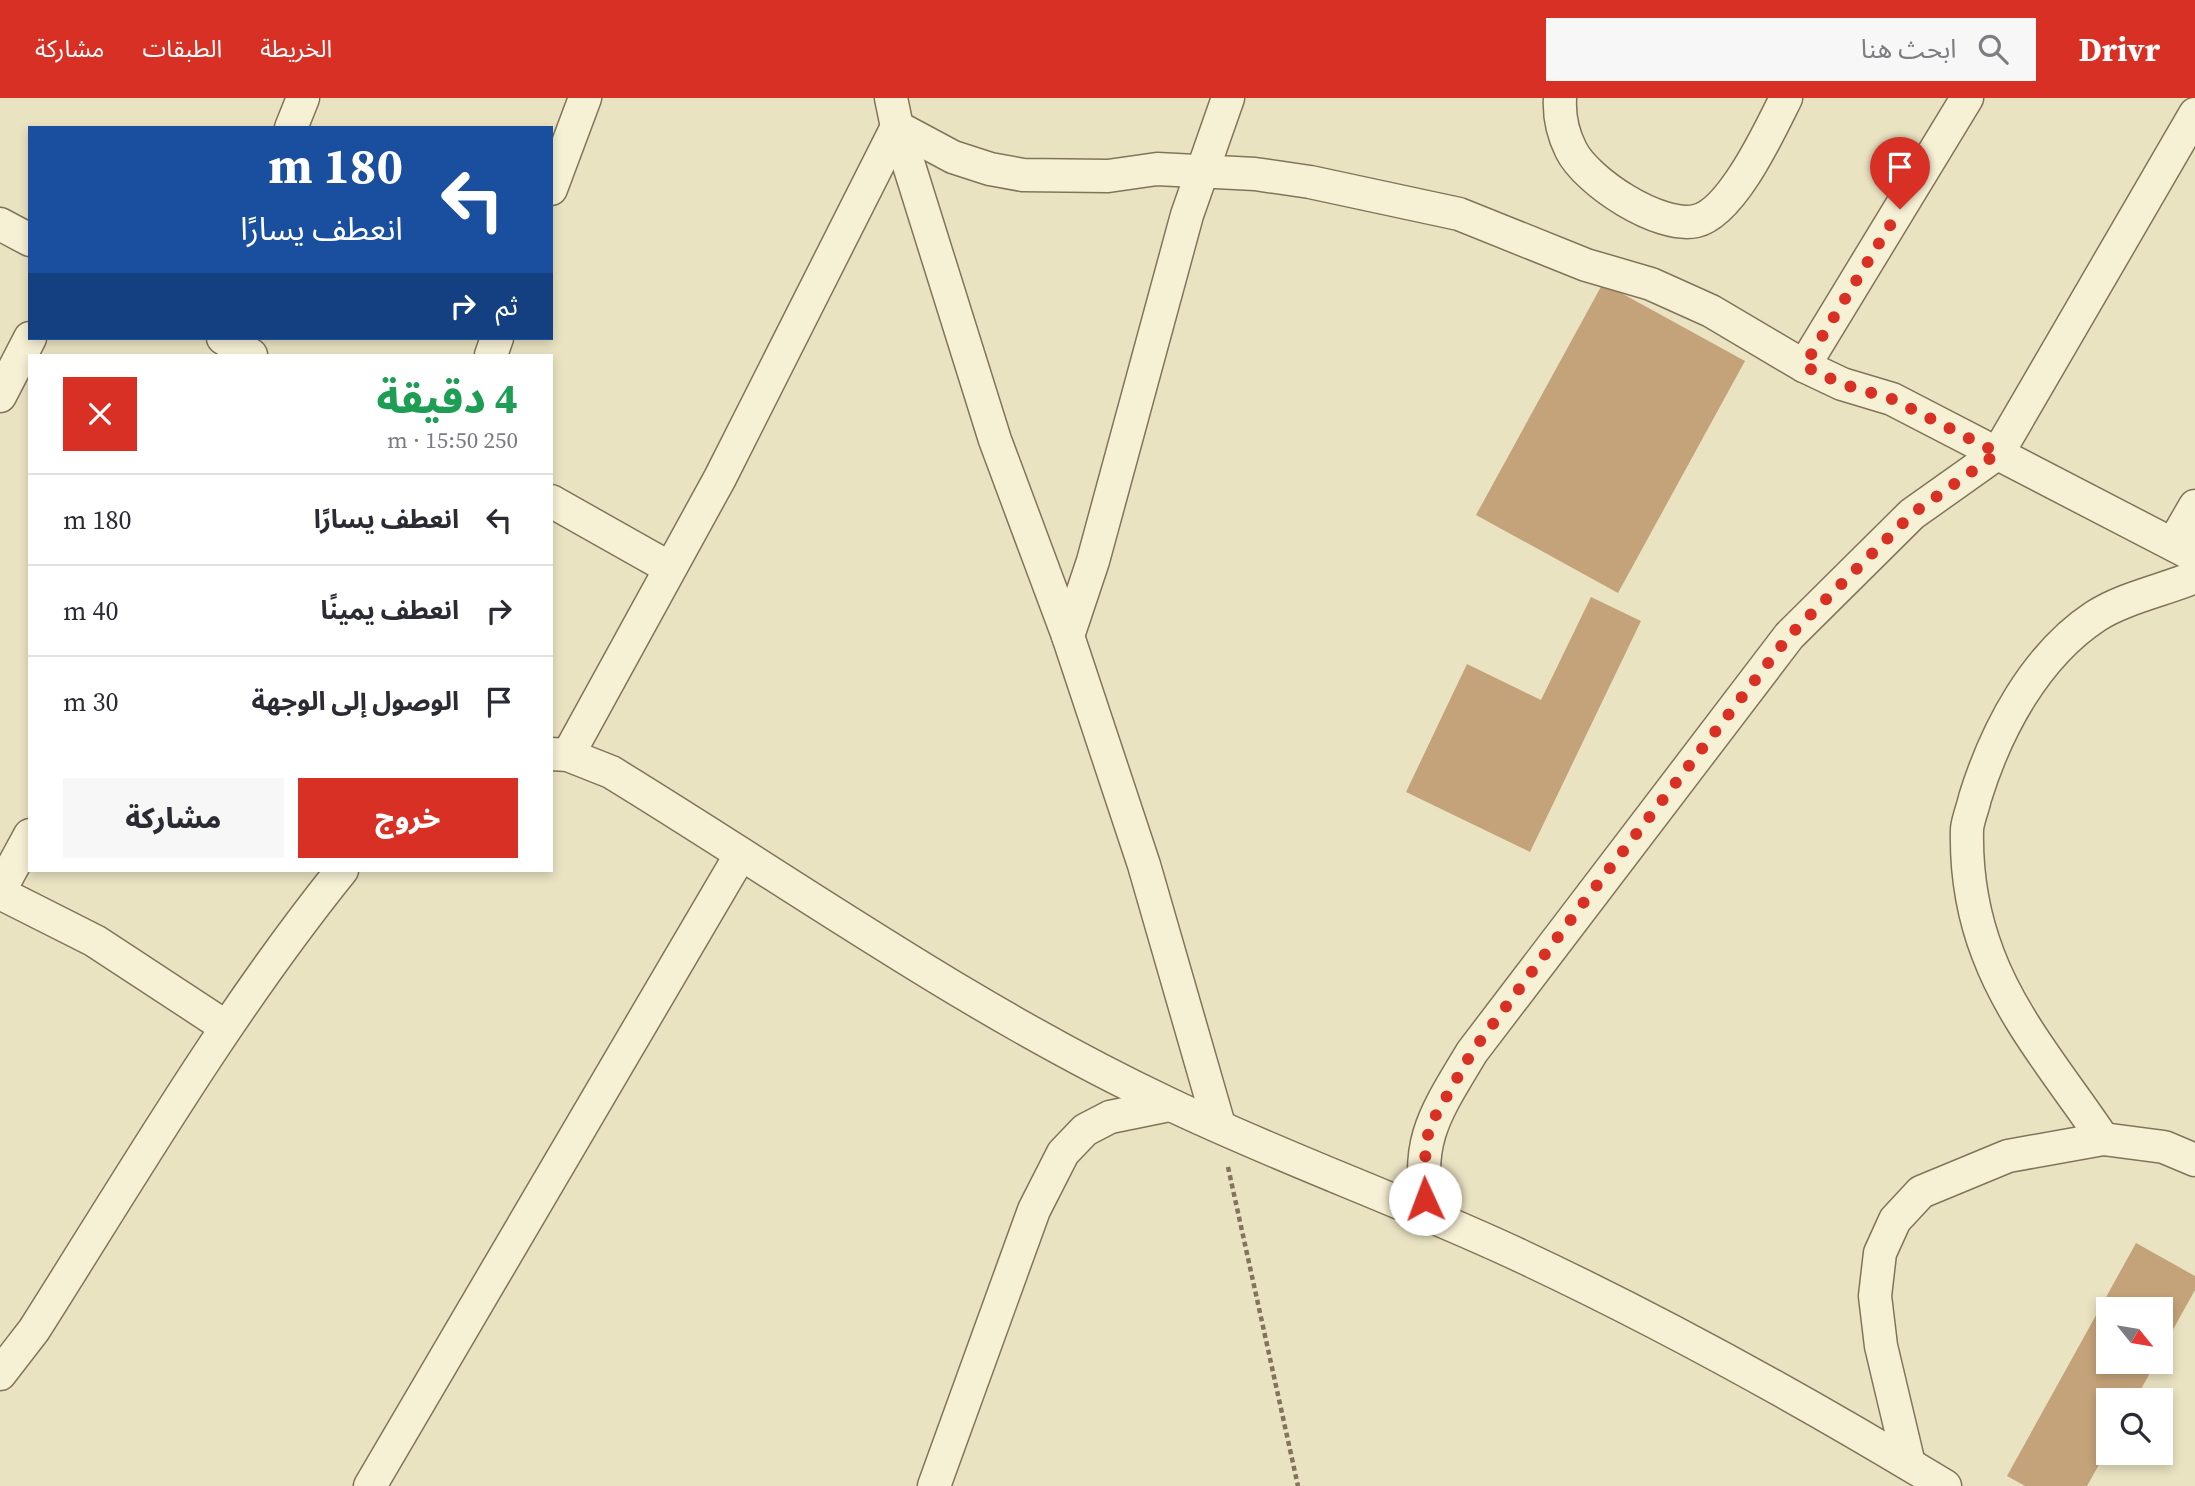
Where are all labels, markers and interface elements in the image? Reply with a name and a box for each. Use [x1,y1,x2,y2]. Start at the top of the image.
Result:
search box [1546,18,2036,81]
text: Drivr [2078,27,2160,72]
icon: search [1974,30,2012,68]
text: ابحث هنا [1861,31,1956,67]
text: مشاركة [35,32,104,65]
text: الطبقات [142,32,222,65]
text: الخريطة [260,32,332,65]
text: 180 m [268,132,403,199]
pin [1870,137,1930,209]
icon: arrive [1881,148,1919,186]
icon: left [427,154,518,245]
text: انعطف يسارًا [240,207,403,251]
icon: right [444,287,482,325]
text: ثم [496,288,518,324]
text: 4 دقيقة [376,369,518,427]
button: close [63,377,137,451]
text: 250 m · 15:50 [387,424,518,456]
text: انعطف يسارًا [314,501,459,537]
icon: left [480,501,518,539]
text: 180 m [63,502,132,538]
text: انعطف يمينًا [320,592,459,628]
icon: right [480,592,518,630]
text: 40 m [63,593,119,629]
text: الوصول إلى الوجهة [252,683,459,719]
icon: arrive [480,683,518,721]
text: 30 m [63,684,119,720]
button: مشاركة [63,778,284,858]
button: خروج [298,778,518,858]
position arrow [1388,1162,1462,1236]
north arrow [2096,1297,2174,1374]
map controls [2096,1297,2173,1465]
button: search [2096,1388,2173,1465]

